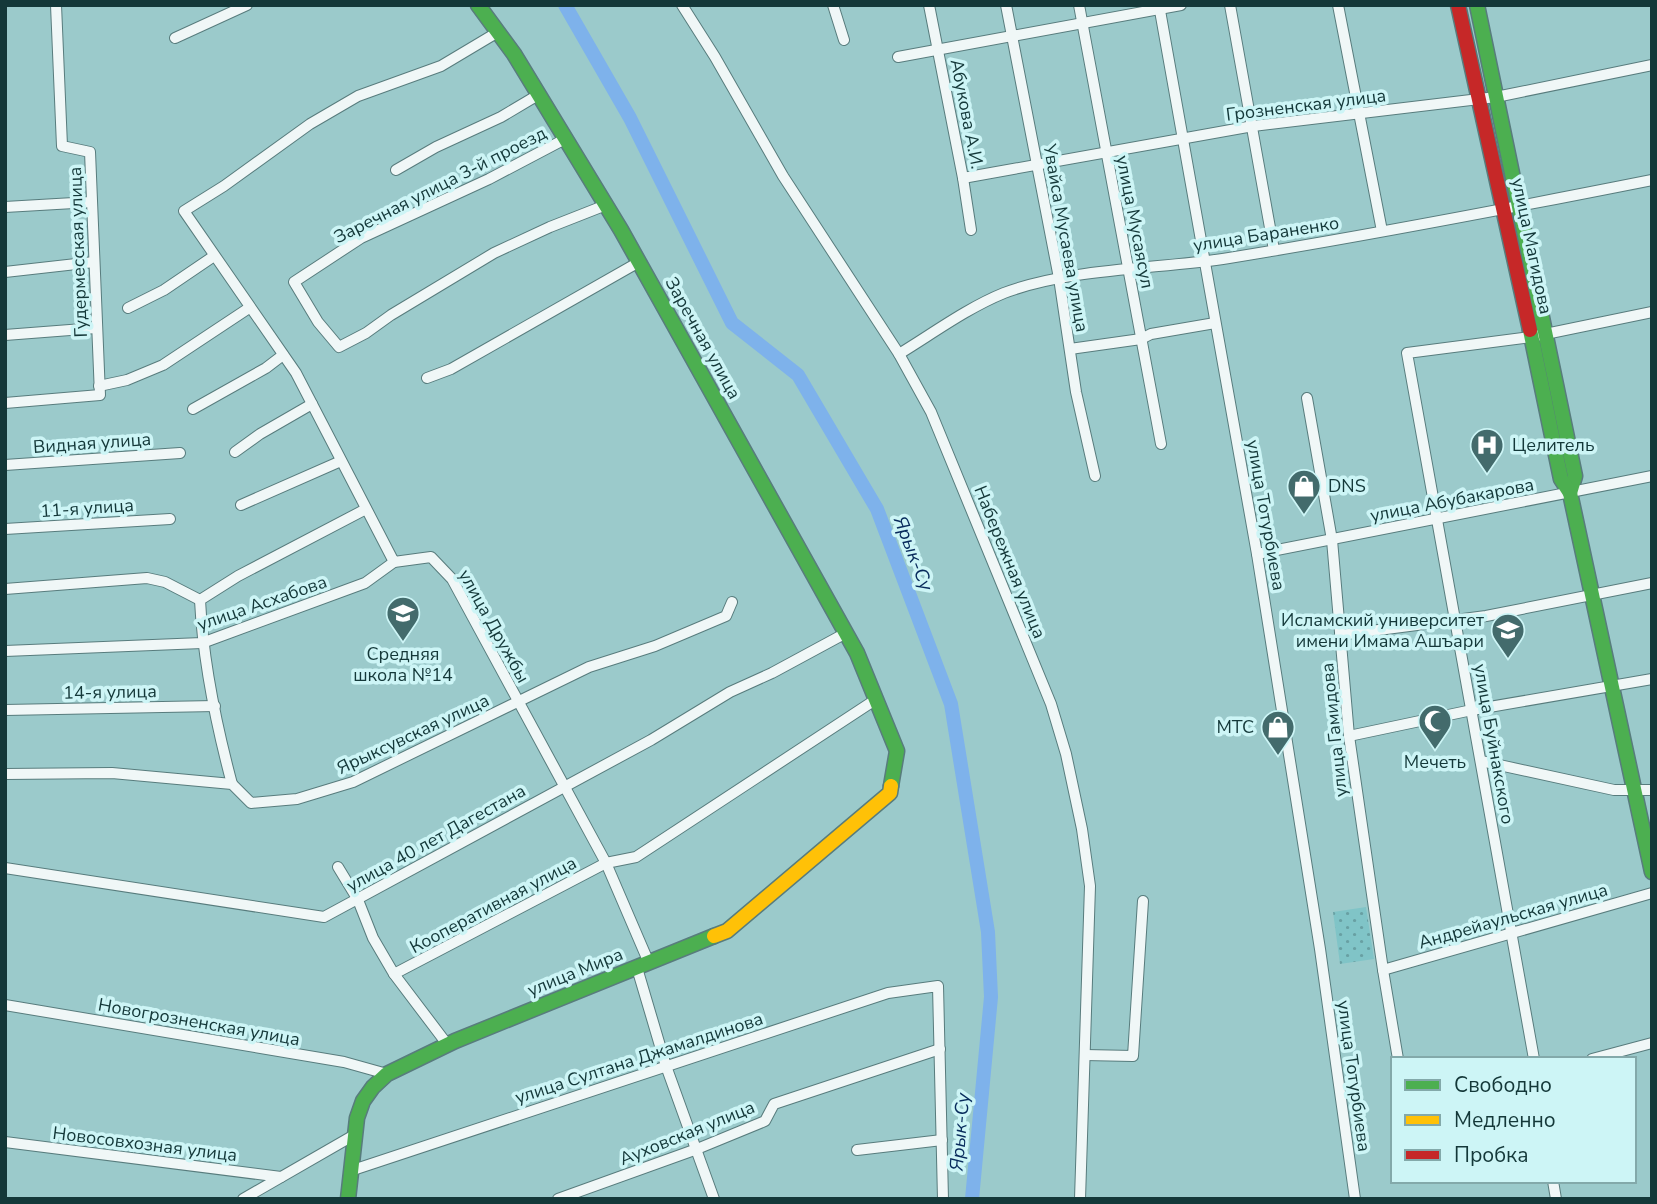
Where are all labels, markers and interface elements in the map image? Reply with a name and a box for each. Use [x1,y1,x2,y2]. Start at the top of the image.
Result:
street label: Абукова А.И. [945,57,989,171]
street label: Грозненская улица [1225,83,1387,127]
street label: Заречная улица 3-й проезд [330,121,551,249]
street label: Увайса Мусаева улица [1037,141,1094,334]
street label: улица Мусаясул [1110,153,1160,291]
street label: Гудермесская улица [63,166,93,338]
street label: улица Магидова [1506,176,1558,316]
street label: улица Бараненко [1191,211,1341,257]
street label: Заречная улица [659,273,747,403]
hospital icon: Целитель [1468,426,1506,475]
street label: Видная улица [32,427,152,459]
place label: Целитель [1512,433,1595,457]
street label: улица Тотурбиева [1241,438,1291,592]
shop icon: DNS [1285,467,1323,516]
street label: улица Абубакарова [1368,472,1536,528]
place label: DNS [1328,474,1366,498]
street label: Набережная улица [968,482,1052,642]
street label: 11-я улица [39,493,135,523]
water label: Ярык-Су [887,512,940,596]
street label: улица Дружбы [453,565,535,687]
street label: улица Асхабова [194,570,330,636]
school or university icon: Средняя школа №14 [384,594,422,643]
place label: Исламский университет имени Имама Ашъари [1281,608,1484,653]
school or university icon: Исламский университет имени Имама Ашъари [1489,611,1527,660]
place label: Средняя школа №14 [353,642,453,687]
street label: улица Гамидова [1315,662,1353,798]
street label: улица Буйнакского [1468,662,1520,826]
street label: 14-я улица [63,679,157,705]
street label: Ярыксувская улица [333,688,493,780]
mosque icon: Мечеть [1416,702,1454,751]
shop icon: МТС [1259,708,1297,757]
place label: МТС [1216,715,1254,739]
place label: Мечеть [1404,750,1466,774]
street label: улица 40 лет Дагестана [342,779,530,897]
street label: Кооперативная улица [405,851,581,959]
street label: Андрейаульская улица [1415,877,1611,955]
street label: улица Мира [524,942,626,1002]
street label: Новогрозненская улица [96,992,302,1052]
street label: улица Тотурбиева [1331,999,1377,1153]
street label: улица Султана Джамалдинова [512,1006,766,1110]
legend [1391,1057,1636,1183]
text: Свободно [1454,1071,1552,1099]
water label: Ярык-Су [944,1091,976,1172]
street label: Ауховская улица [616,1095,758,1171]
text: Медленно [1454,1106,1556,1134]
street label: Новосовхозная улица [51,1121,239,1167]
text: Пробка [1454,1141,1528,1169]

